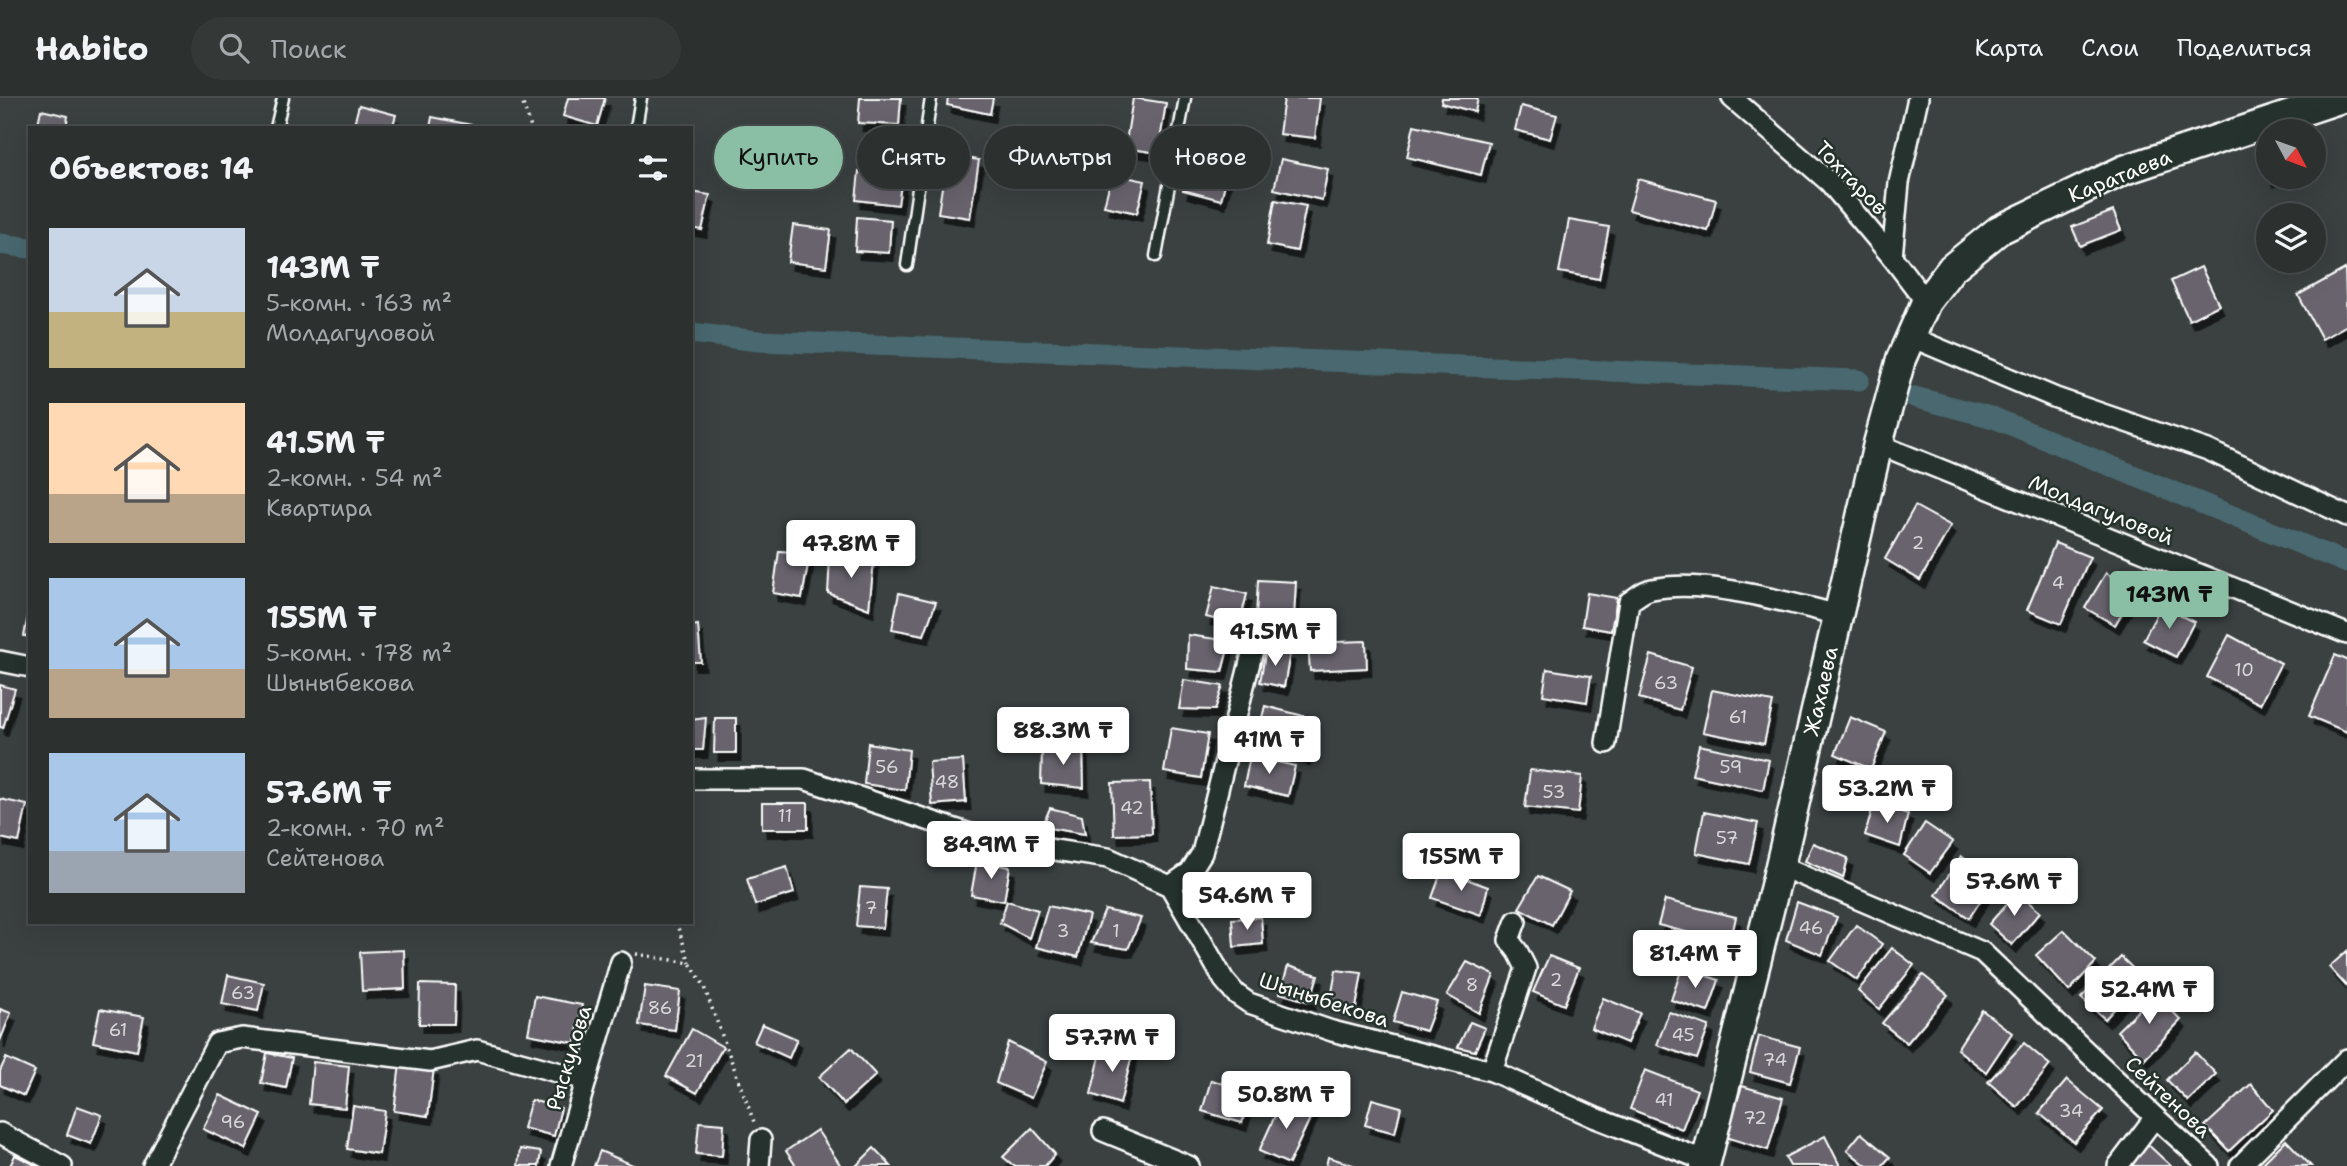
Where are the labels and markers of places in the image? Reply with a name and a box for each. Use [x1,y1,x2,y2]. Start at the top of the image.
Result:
pin: 47.8M ₸ [786,520,916,580]
pin: 143M ₸ [2112,572,2226,631]
pin: 41.5M ₸ [1210,608,1340,668]
pin: 88.3M ₸ [998,708,1128,767]
pin: 41M ₸ [1220,716,1318,776]
pin: 53.2M ₸ [1822,766,1952,825]
pin: 84.9M ₸ [926,822,1056,881]
pin: 155M ₸ [1404,834,1518,893]
pin: 57.6M ₸ [1949,858,2079,918]
pin: 54.6M ₸ [1182,872,1312,932]
pin: 81.4M ₸ [1630,930,1760,990]
pin: 52.4M ₸ [2084,967,2214,1026]
pin: 57.7M ₸ [1047,1014,1177,1074]
pin: 50.8M ₸ [1221,1072,1351,1131]

